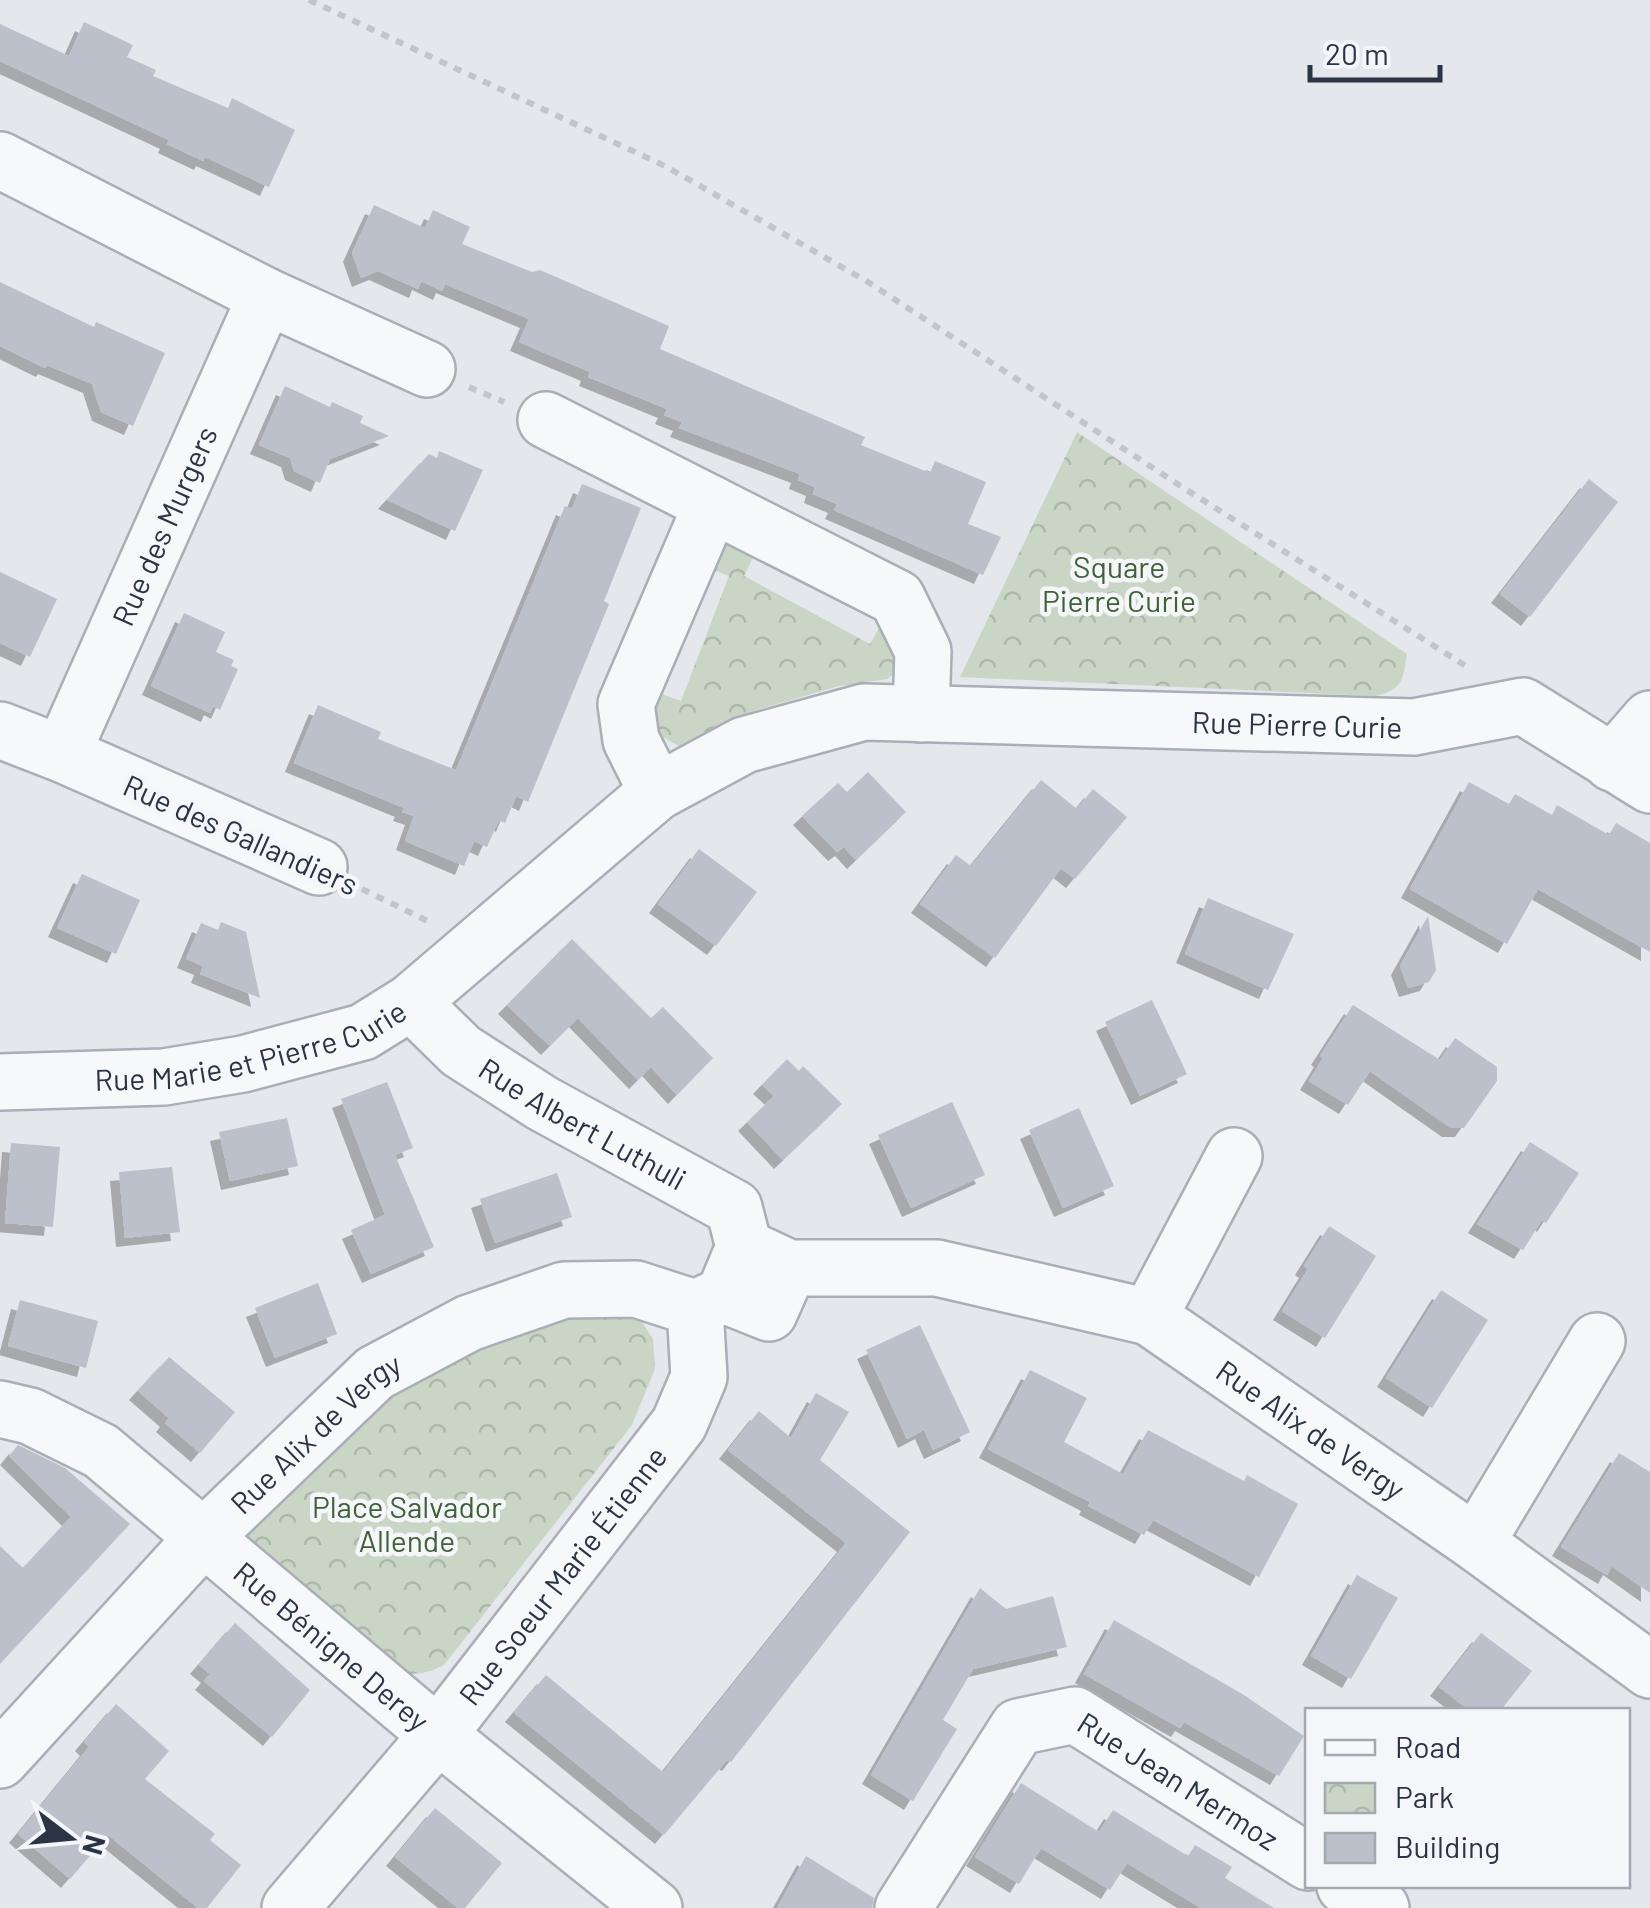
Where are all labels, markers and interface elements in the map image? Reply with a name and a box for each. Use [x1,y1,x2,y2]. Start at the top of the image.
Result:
scale bar [1310,20,1440,82]
text: 20 m [1325,35,1389,71]
street label: Rue des Murgers [104,420,224,631]
park label: Square Pierre Curie [1042,548,1196,618]
street label: Rue Pierre Curie [1191,703,1403,745]
street label: Rue des Gallandiers [118,766,364,902]
street label: Rue Marie et Pierre Curie [94,992,412,1097]
street label: Rue Albert Luthuli [473,1050,693,1197]
street label: Rue Alix de Vergy [222,1345,407,1521]
street label: Rue Alix de Vergy [1210,1352,1412,1507]
street label: Rue Soeur Marie Étienne [450,1439,673,1712]
park label: Place Salvador Allende [312,1488,502,1558]
street label: Rue Bénigne Derey [227,1553,437,1738]
street label: Rue Jean Mermoz [1072,1704,1285,1857]
legend [1305,1708,1630,1888]
text: Road [1395,1728,1461,1764]
text: Park [1395,1778,1454,1814]
north arrow [20,1788,120,1888]
text: Building [1395,1828,1500,1864]
text: N [76,1832,114,1859]

